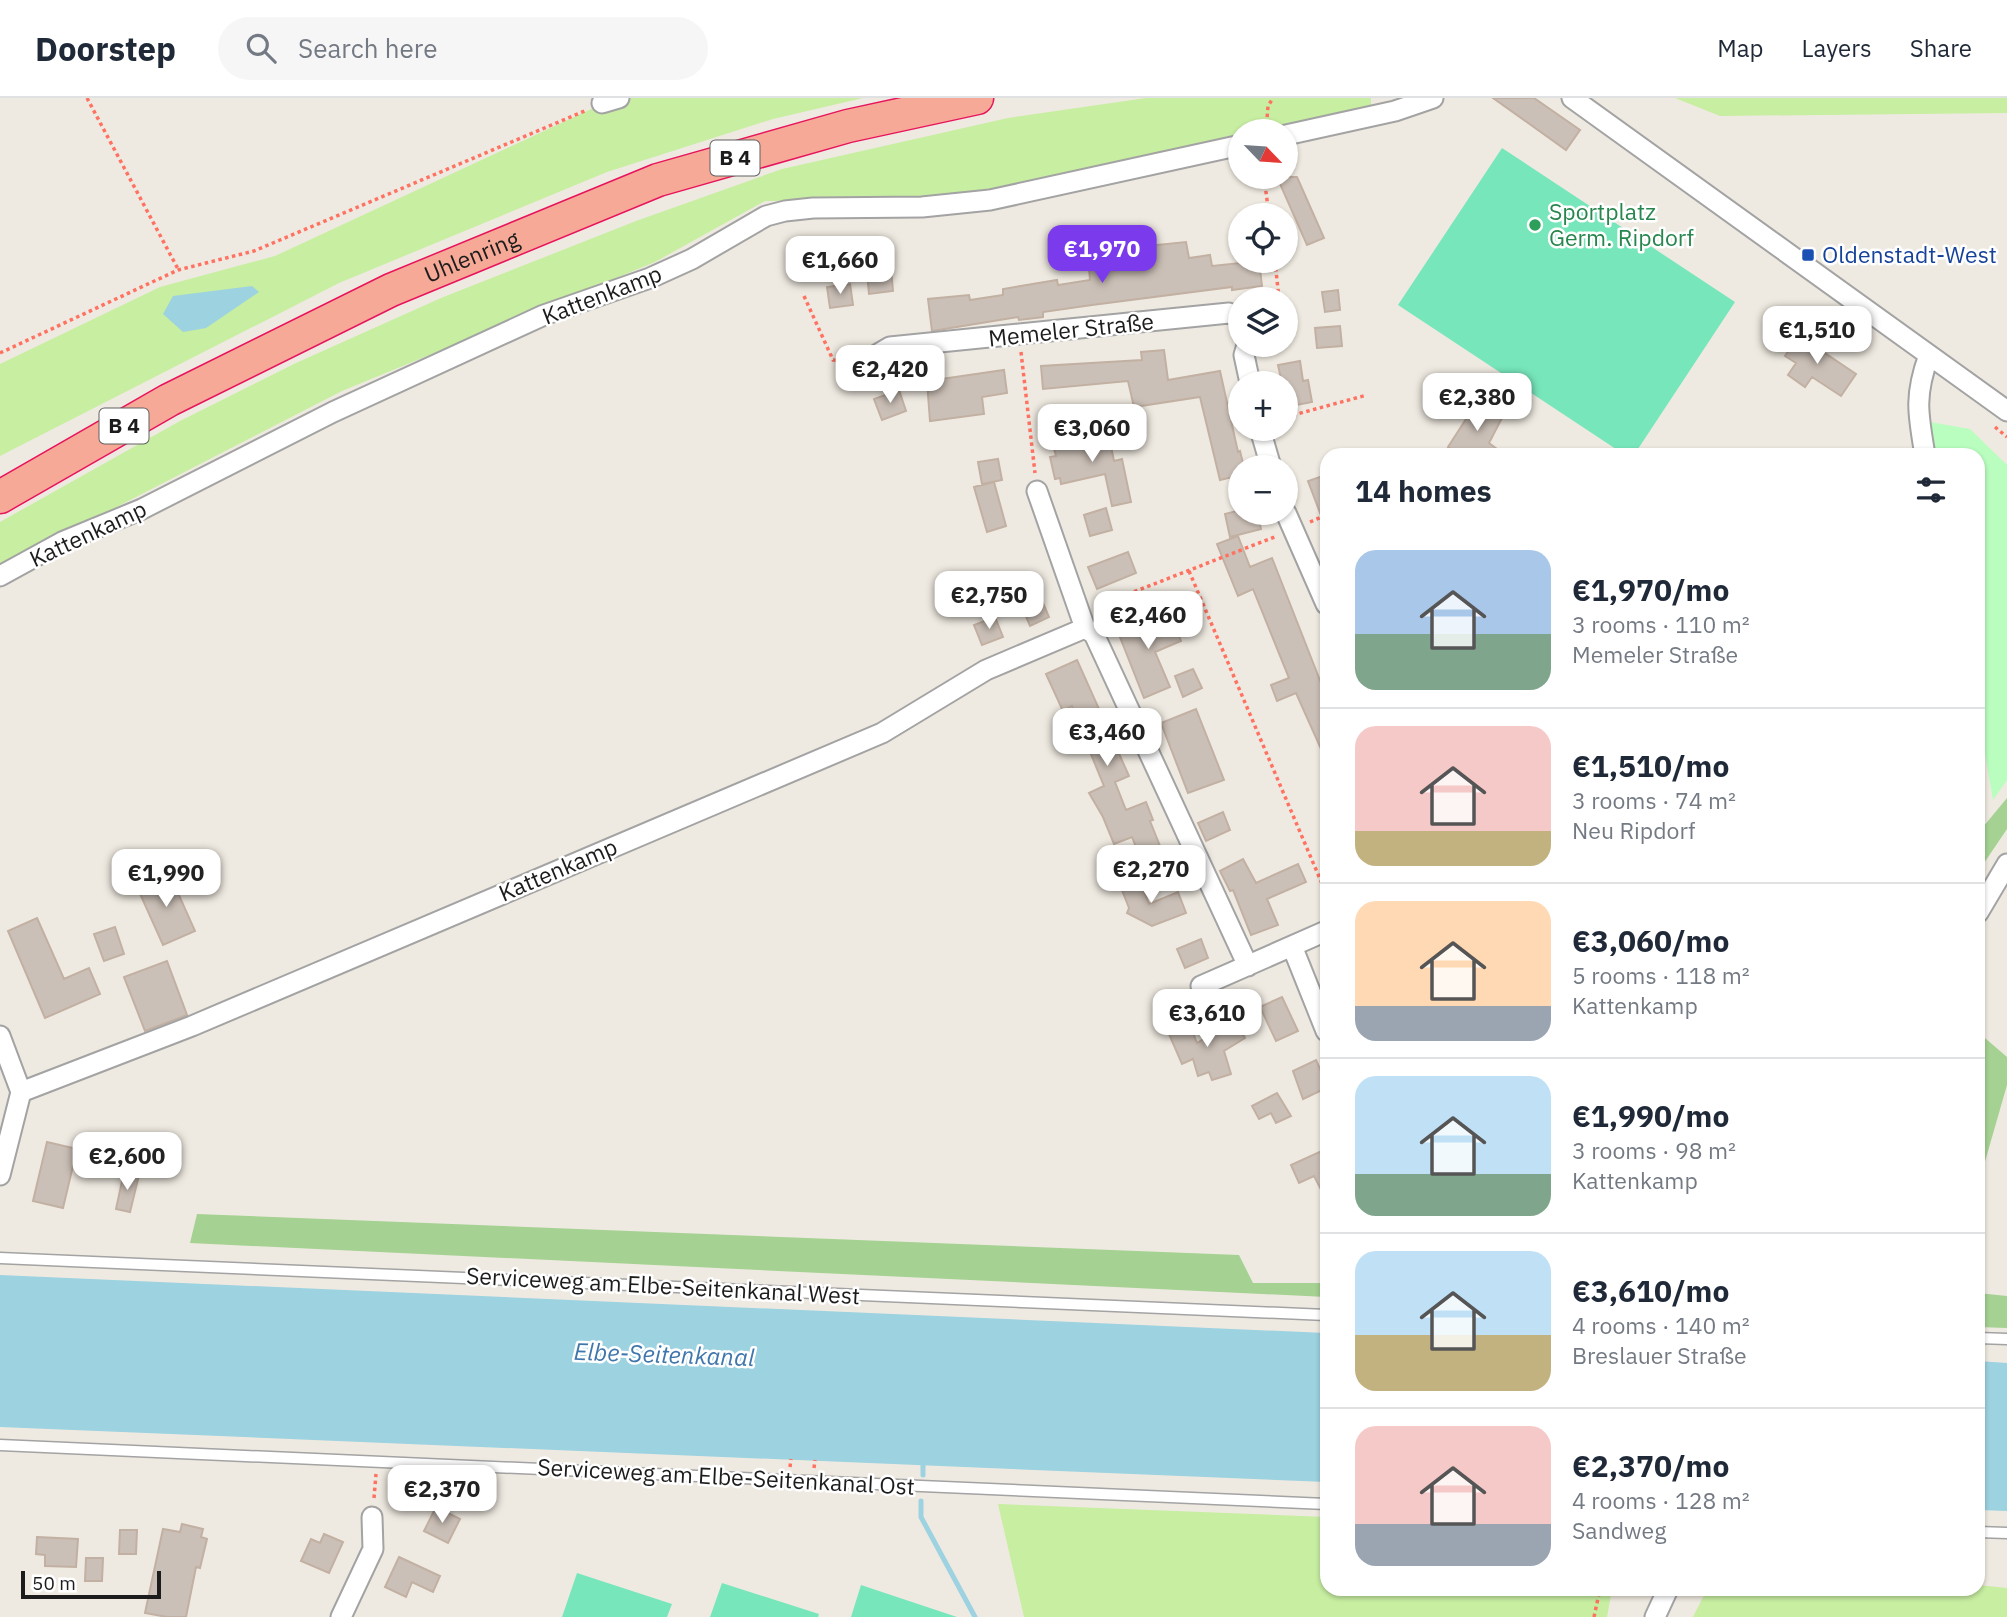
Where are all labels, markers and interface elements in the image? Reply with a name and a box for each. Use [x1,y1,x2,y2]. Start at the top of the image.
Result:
search box [218,17,708,80]
text: Doorstep [35,27,176,70]
icon: search [242,29,280,67]
text: Search here [298,31,437,65]
text: Map [1717,32,1764,64]
text: Layers [1802,32,1872,64]
text: Share [1910,32,1972,64]
north arrow [1228,119,1298,189]
map controls [1228,119,1298,525]
road number: B 4 [710,140,760,176]
place label: Sportplatz Germ. Ripdorf [1549,196,1694,252]
button: locate [1228,203,1298,273]
marker: Sportplatz Germ. Ripdorf [1527,217,1543,233]
street label: Uhlenring [419,223,523,289]
pin: €1,970 [1045,226,1159,285]
text: €1,970 [1064,233,1140,263]
pin: €1,660 [783,236,897,296]
place label: Oldenstadt-West [1822,239,1997,269]
text: €1,660 [802,244,878,274]
marker: Oldenstadt-West [1800,247,1816,263]
street label: Kattenkamp [538,258,666,331]
button: layers [1228,287,1298,357]
street label: Memeler Straße [987,305,1155,353]
pin: €1,510 [1760,306,1874,366]
text: €1,510 [1779,314,1855,344]
pin: €2,420 [833,345,947,405]
text: €2,420 [852,353,928,383]
button: + [1228,371,1298,441]
pin: €2,380 [1420,374,1534,433]
text: €2,380 [1439,381,1515,411]
pin: €3,060 [1035,404,1149,464]
road number: B 4 [100,408,148,444]
text: €3,060 [1054,412,1130,442]
button: − [1228,455,1298,525]
text: 14 homes [1355,471,1492,510]
icon: filters [1912,471,1950,509]
street label: Kattenkamp [24,493,151,573]
text: €1,970/mo [1572,570,1729,609]
pin: €2,750 [932,572,1046,631]
icon: home [1411,578,1495,662]
text: €2,750 [951,579,1027,609]
pin: €2,460 [1091,592,1205,651]
text: €2,460 [1110,599,1186,629]
text: 3 rooms · 110 m² [1572,609,1750,639]
text: Memeler Straße [1572,639,1738,669]
pin: €3,460 [1050,708,1164,768]
text: €3,460 [1069,716,1145,746]
text: €1,510/mo [1572,746,1729,785]
icon: home [1411,754,1495,838]
text: 3 rooms · 74 m² [1572,785,1736,815]
text: Neu Ripdorf [1572,815,1695,845]
street label: Kattenkamp [494,831,621,907]
pin: €2,270 [1094,846,1208,905]
pin: €1,990 [109,850,223,909]
text: €2,270 [1113,853,1189,883]
text: €1,990 [128,857,204,887]
text: €3,060/mo [1572,921,1729,960]
icon: home [1411,929,1495,1013]
text: 5 rooms · 118 m² [1572,960,1750,990]
pin: €3,610 [1150,990,1264,1049]
text: Kattenkamp [1572,990,1698,1020]
text: €3,610 [1169,997,1245,1027]
text: €1,990/mo [1572,1096,1729,1135]
icon: home [1411,1104,1495,1188]
pin: €2,600 [70,1132,184,1192]
text: 3 rooms · 98 m² [1572,1135,1736,1165]
text: €2,600 [89,1140,165,1170]
text: Kattenkamp [1572,1165,1698,1195]
street label: Serviceweg am Elbe-Seitenkanal West [465,1260,861,1310]
text: €3,610/mo [1572,1271,1729,1310]
icon: home [1411,1279,1495,1363]
text: 4 rooms · 140 m² [1572,1310,1750,1340]
water label: Elbe-Seitenkanal [573,1335,756,1373]
text: Breslauer Straße [1572,1340,1747,1370]
text: €2,370/mo [1572,1446,1729,1485]
street label: Serviceweg am Elbe-Seitenkanal Ost [537,1451,916,1501]
icon: home [1411,1454,1495,1538]
pin: €2,370 [385,1466,499,1525]
text: €2,370 [404,1473,480,1503]
text: 4 rooms · 128 m² [1572,1485,1750,1515]
text: Sandweg [1572,1515,1666,1545]
scale bar [21,1568,161,1600]
text: 50 m [32,1571,76,1595]

